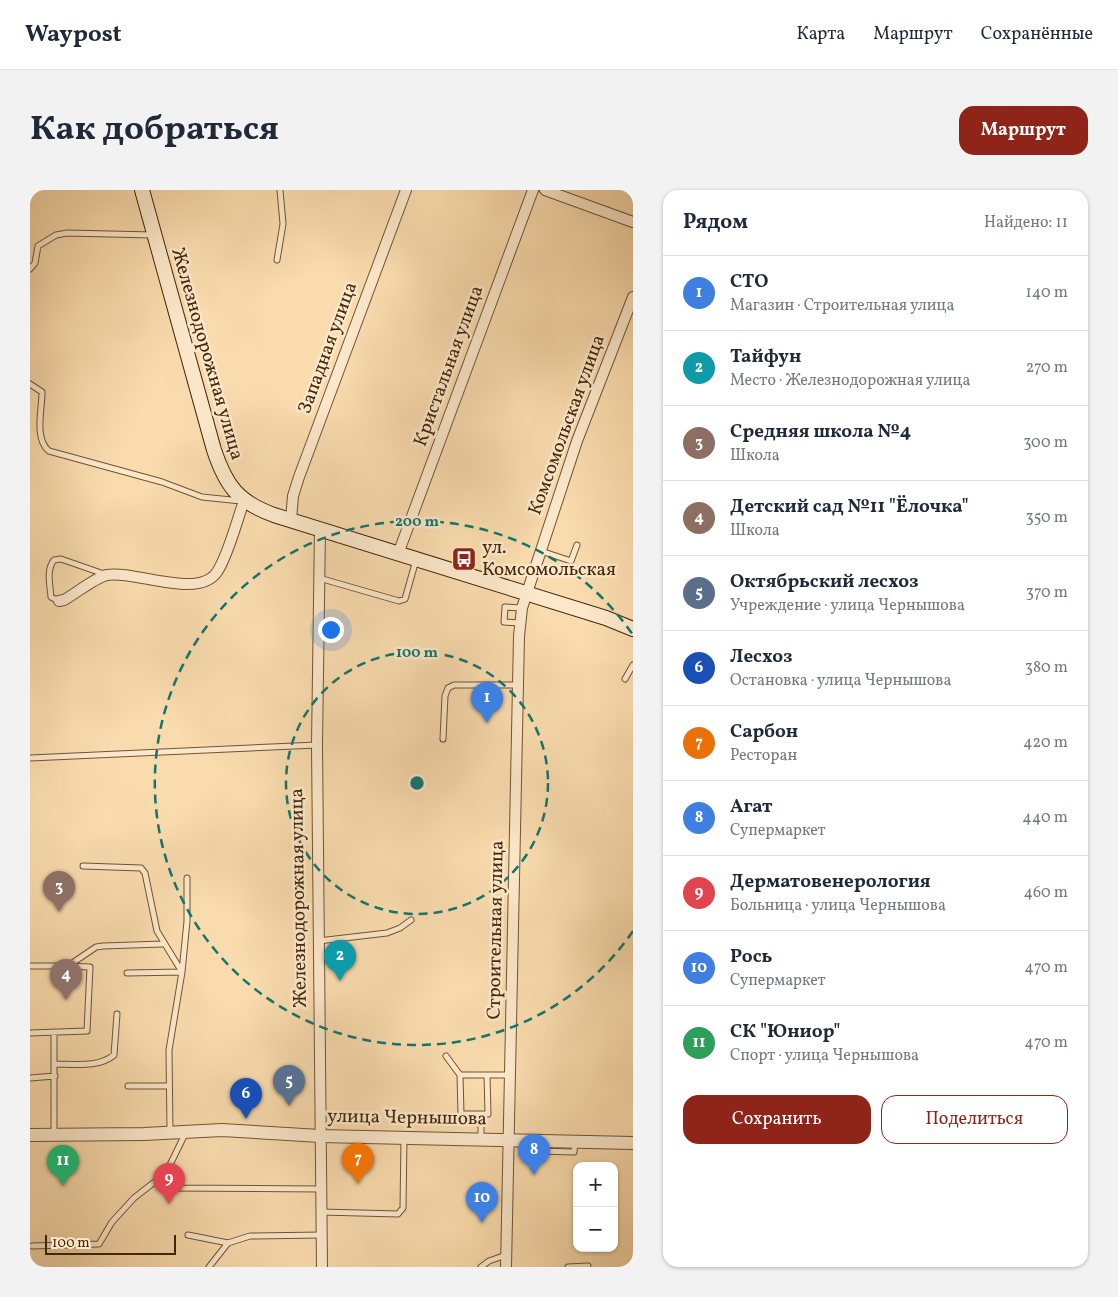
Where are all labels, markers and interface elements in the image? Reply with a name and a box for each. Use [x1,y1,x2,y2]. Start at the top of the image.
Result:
text: Waypost [25,18,122,52]
text: Карта [796,22,845,47]
text: Маршрут [873,22,953,47]
text: Сохранённые [981,22,1093,47]
text: Как добраться [30,106,279,154]
button: Маршрут [959,106,1088,155]
text: Рядом [683,208,748,237]
text: Найдено: 11 [984,212,1068,234]
street label: Железнодорожная улица [164,245,250,463]
text: СТО [730,269,769,295]
street label: Западная улица [292,278,364,418]
street label: Кристальная улица [408,282,490,450]
text: 1 [696,282,702,304]
text: 140 m [1026,282,1068,304]
text: Магазин · Строительная улица [730,295,954,317]
street label: Комсомольская улица [522,331,612,519]
text: Тайфун [730,344,801,370]
text: 2 [695,357,703,379]
text: 270 m [1026,357,1068,379]
text: Место · Железнодорожная улица [730,370,970,392]
text: Средняя школа №4 [730,419,911,445]
text: 3 [695,432,703,454]
text: 300 m [1023,432,1068,454]
text: Школа [730,445,780,467]
text: Детский сад №11 "Ёлочка" [730,494,969,520]
text: 4 [694,507,704,529]
text: 350 m [1025,507,1068,529]
text: 200 m [395,512,439,533]
text: Школа [730,520,780,542]
place label: ул. Комсомольская [482,535,616,583]
bus stop icon: ул. Комсомольская [451,546,477,572]
text: Октябрьский лесхоз [730,569,919,595]
text: 5 [695,582,703,604]
text: 370 m [1026,582,1068,604]
text: Учреждение · улица Чернышова [730,595,965,617]
your location [318,617,344,643]
text: 100 m [396,643,439,664]
text: Лесхоз [730,644,793,670]
text: 6 [695,657,703,679]
text: 380 m [1025,657,1068,679]
text: Остановка · улица Чернышова [730,670,951,692]
pin: 1 [471,682,503,723]
text: Сарбон [730,719,798,745]
text: 7 [695,732,703,754]
text: 420 m [1023,732,1068,754]
text: Ресторан [730,745,797,767]
centre of rings [408,774,426,792]
street label: Железнодорожная улица [284,788,314,1008]
text: Агат [730,794,772,820]
text: 8 [695,807,703,829]
text: 440 m [1022,807,1068,829]
text: Супермаркет [730,820,826,842]
street label: Строительная улица [481,840,511,1020]
text: Дерматовенерология [730,869,931,895]
pin: 3 [43,871,75,912]
text: 9 [695,882,703,904]
text: 460 m [1024,882,1068,904]
text: Больница · улица Чернышова [730,895,946,917]
pin: 2 [324,940,356,981]
text: Рось [730,944,772,970]
text: 10 [691,957,707,979]
text: 470 m [1024,957,1068,979]
pin: 4 [50,959,82,1000]
text: Супермаркет [730,970,826,992]
text: СК "Юниор" [730,1019,840,1045]
text: 11 [693,1032,705,1054]
text: 470 m [1024,1032,1068,1054]
text: Спорт · улица Чернышова [730,1045,919,1067]
pin: 5 [273,1065,305,1106]
pin: 6 [230,1078,262,1119]
button: Сохранить [683,1095,871,1144]
button: Поделиться [881,1095,1068,1144]
street label: улица Чернышова [327,1104,487,1132]
pin: 8 [518,1134,550,1175]
pin: 7 [342,1143,374,1184]
pin: 11 [47,1145,79,1186]
map controls [573,1162,618,1252]
button: + [573,1162,618,1207]
pin: 9 [153,1163,185,1204]
pin: 10 [466,1182,498,1223]
button: − [573,1207,618,1252]
scale bar [45,1232,176,1255]
text: 100 m [52,1234,90,1253]

